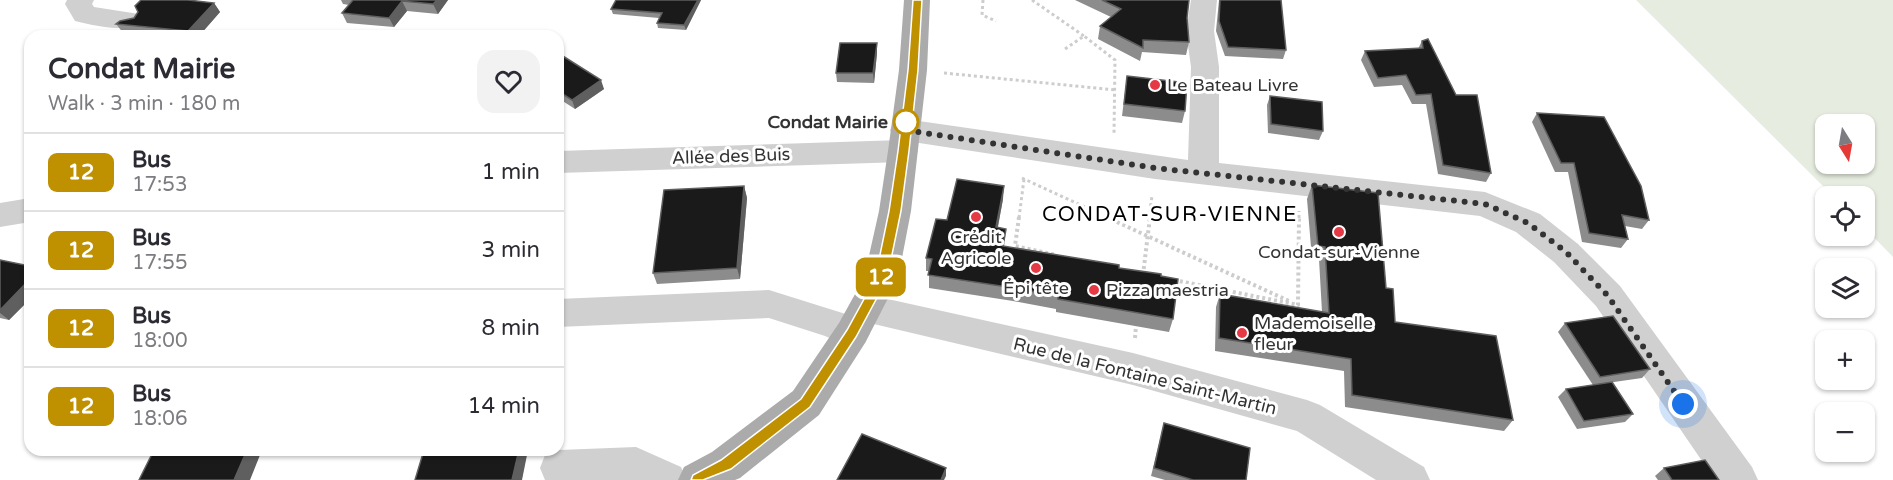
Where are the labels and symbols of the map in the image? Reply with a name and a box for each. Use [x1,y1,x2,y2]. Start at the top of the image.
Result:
place label: Le Bateau Livre [1167,74,1298,96]
marker: Le Bateau Livre [1148,78,1162,92]
marker: Condat Mairie [893,109,919,135]
place label: Condat Mairie [768,111,888,133]
north arrow [1815,114,1875,174]
street label: Allée des Buis [671,143,791,169]
district label: CONDAT-SUR-VIENNE [1042,202,1298,227]
marker: Crédit Agricole [969,210,983,224]
marker: Condat-sur-Vienne [1332,225,1346,239]
place label: Crédit Agricole [940,226,1012,269]
place label: Condat-sur-Vienne [1258,241,1420,263]
line badge: 12 [854,258,908,296]
marker: Épi tête [1029,261,1043,275]
place label: Épi tête [1003,277,1069,299]
place label: Pizza maestria [1106,279,1229,301]
marker: Pizza maestria [1087,283,1101,297]
place label: Mademoiselle fleur [1254,312,1373,355]
marker: Mademoiselle fleur [1235,326,1249,340]
street label: Rue de la Fontaine Saint-Martin [1011,333,1279,419]
your location [1668,389,1698,419]

